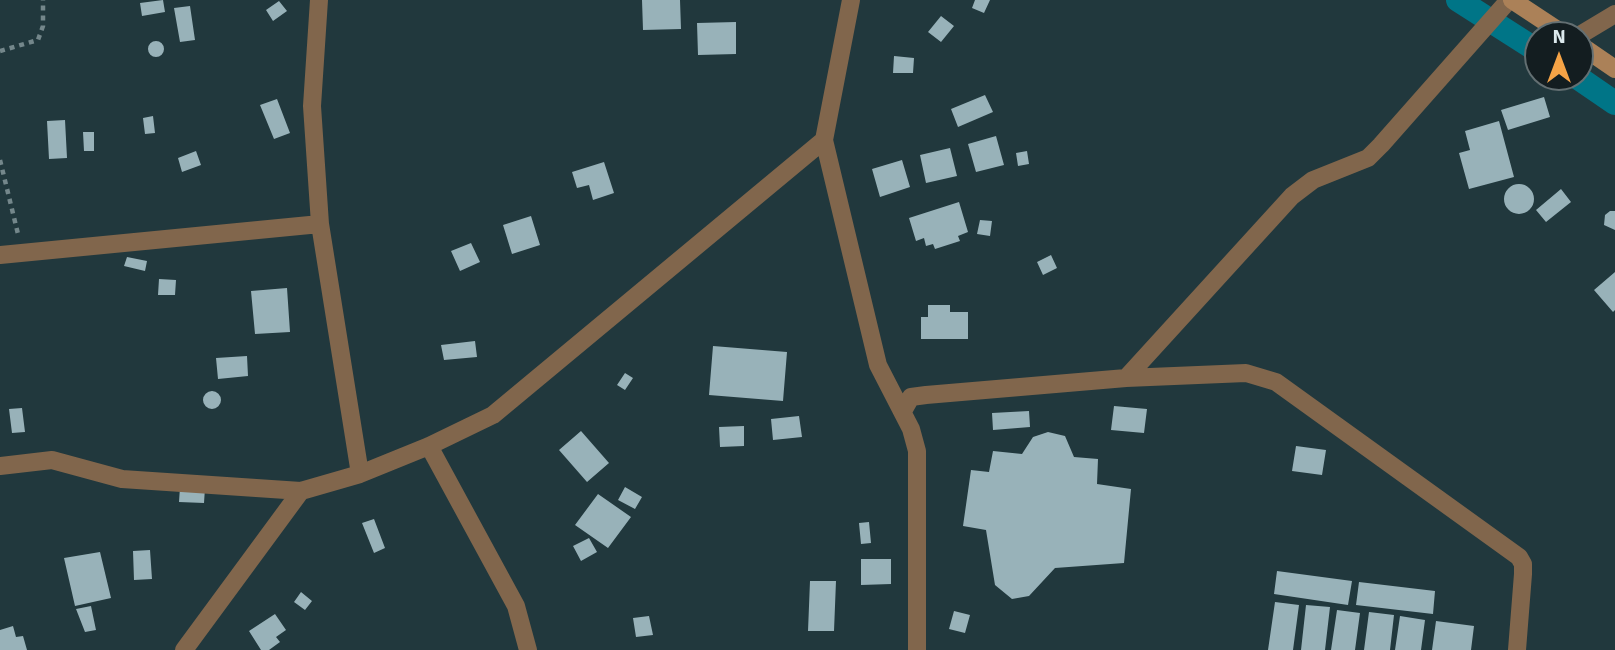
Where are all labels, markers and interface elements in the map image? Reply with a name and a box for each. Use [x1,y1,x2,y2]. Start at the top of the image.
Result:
north arrow [1524,21,1594,91]
text: N [1552,25,1566,49]

